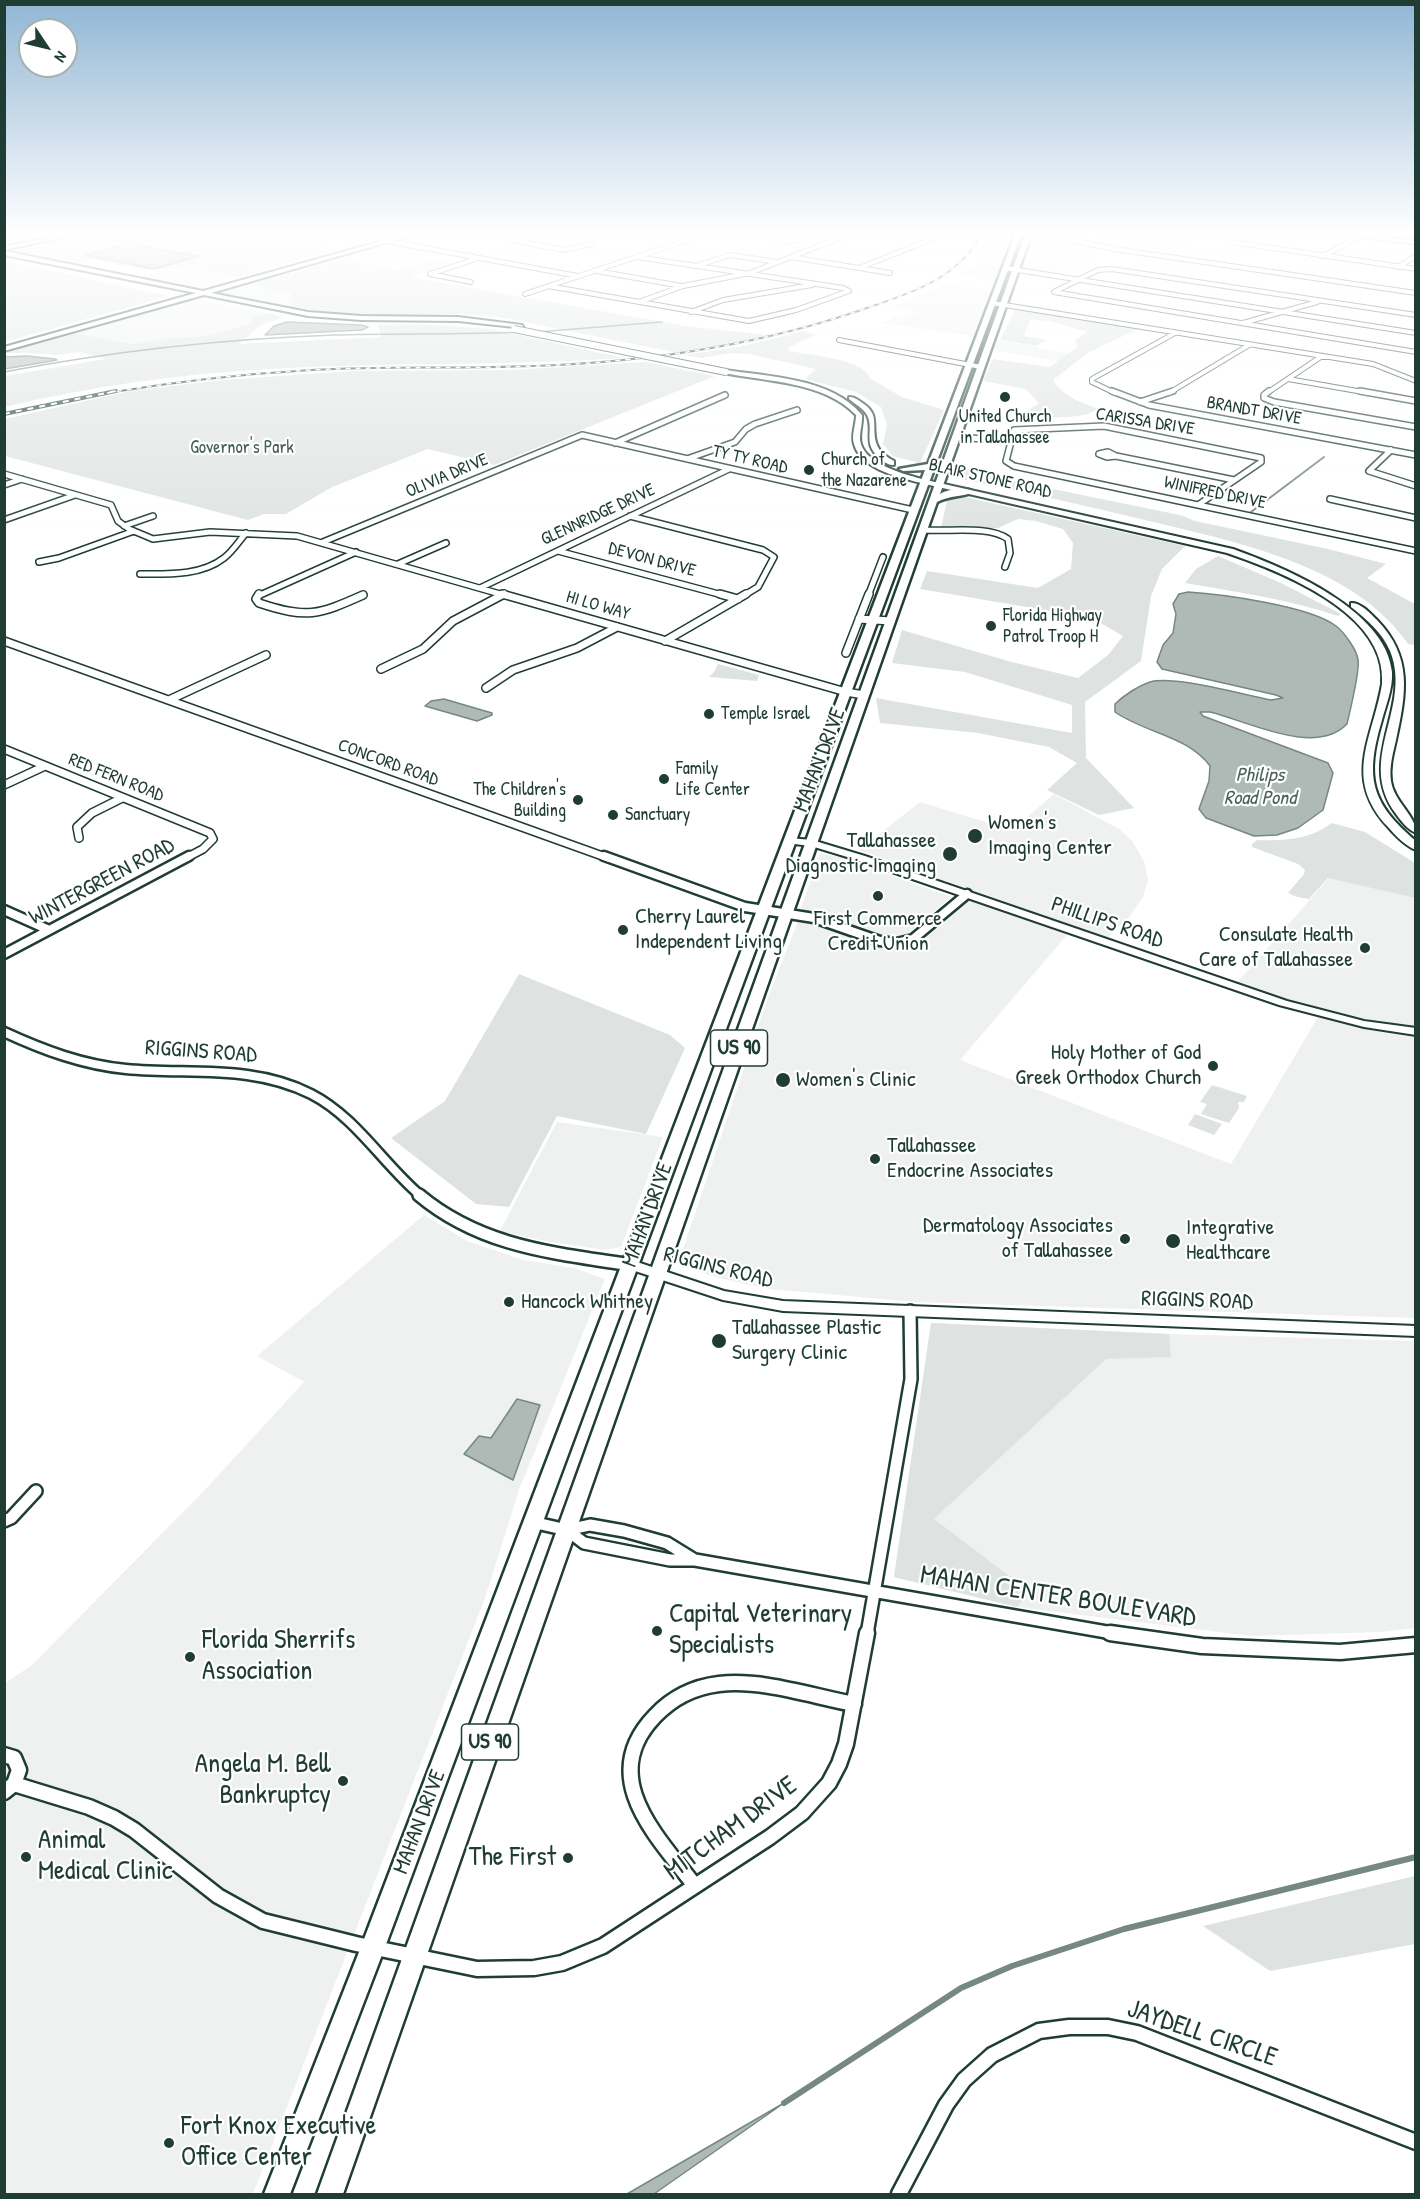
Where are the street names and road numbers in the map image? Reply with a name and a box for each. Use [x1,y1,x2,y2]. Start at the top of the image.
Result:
street label: BRANDT DRIVE [1205,392,1303,430]
street label: CARISSA DRIVE [1094,404,1196,440]
street label: TY TY ROAD [710,441,790,479]
street label: OLIVIA DRIVE [403,449,491,503]
street label: BLAIR STONE ROAD [927,454,1053,504]
street label: WINIFRED DRIVE [1162,472,1268,514]
street label: GLENNRIDGE DRIVE [538,479,658,551]
street label: DEVON DRIVE [606,538,698,582]
street label: HI LO WAY [564,587,632,625]
street label: MAHAN DRIVE [788,704,852,816]
street label: CONCORD ROAD [335,735,441,791]
street label: RED FERN ROAD [65,749,167,807]
street label: WINTERGREEN ROAD [25,833,179,931]
street label: PHILLIPS ROAD [1048,892,1166,954]
road number: US 90 [710,1030,768,1066]
street label: RIGGINS ROAD [144,1035,258,1069]
street label: MAHAN DRIVE [617,1159,679,1271]
street label: RIGGINS ROAD [661,1242,775,1294]
street label: RIGGINS ROAD [1141,1286,1253,1316]
street label: MAHAN CENTER BOULEVARD [918,1559,1198,1635]
road number: US 90 [462,1724,518,1760]
street label: MAHAN DRIVE [388,1766,452,1878]
street label: MITCHAM DRIVE [658,1770,804,1888]
street label: JAYDELL CIRCLE [1123,1993,1281,2075]

